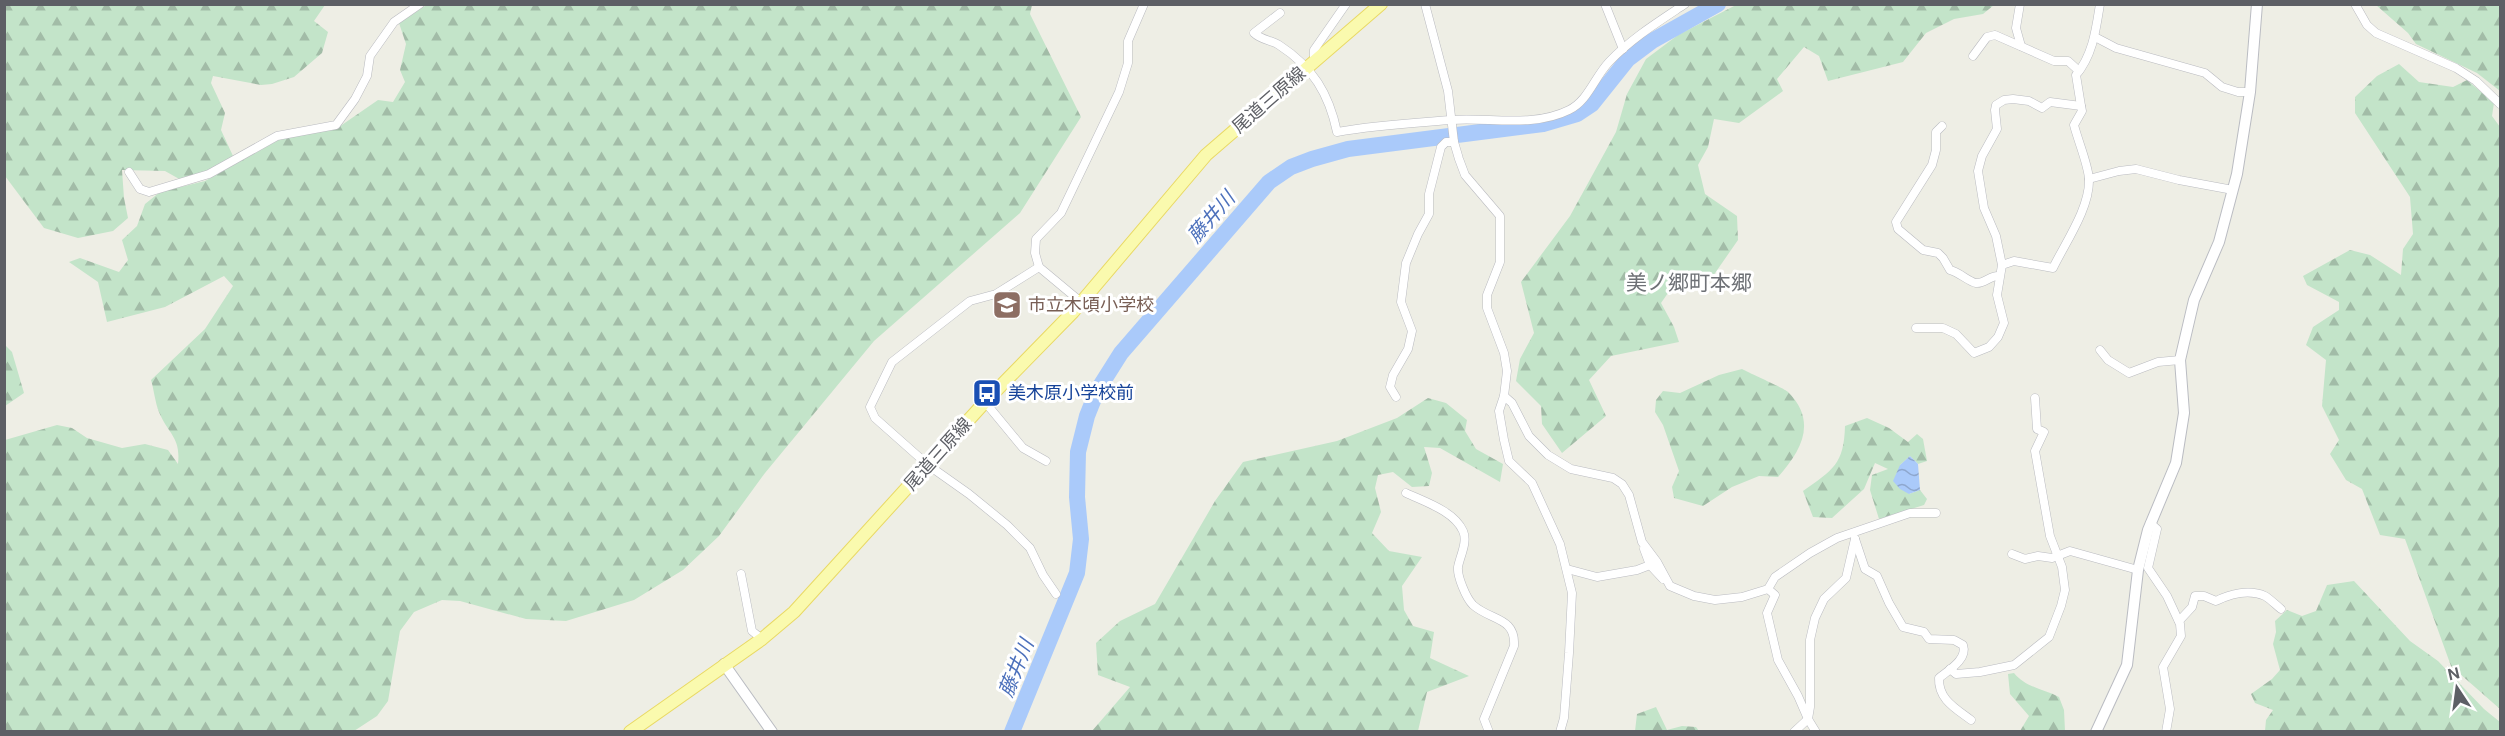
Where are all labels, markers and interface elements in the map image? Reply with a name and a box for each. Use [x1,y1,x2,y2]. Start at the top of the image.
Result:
street label: 尾道三原線 [1227,61,1311,139]
water label: 藤井川 [1182,184,1242,248]
district label: 美ノ郷町本郷 [1626,269,1752,297]
school or university icon: 市立木頃小学校 [991,289,1023,321]
place label: 市立木頃小学校 [1028,293,1154,317]
bus stop icon: 美木原小学校前 [971,377,1003,409]
place label: 美木原小学校前 [1008,381,1134,405]
street label: 尾道三原線 [899,413,977,495]
water label: 藤井川 [993,633,1040,701]
north arrow [2427,658,2487,718]
text: N [2446,662,2462,685]

